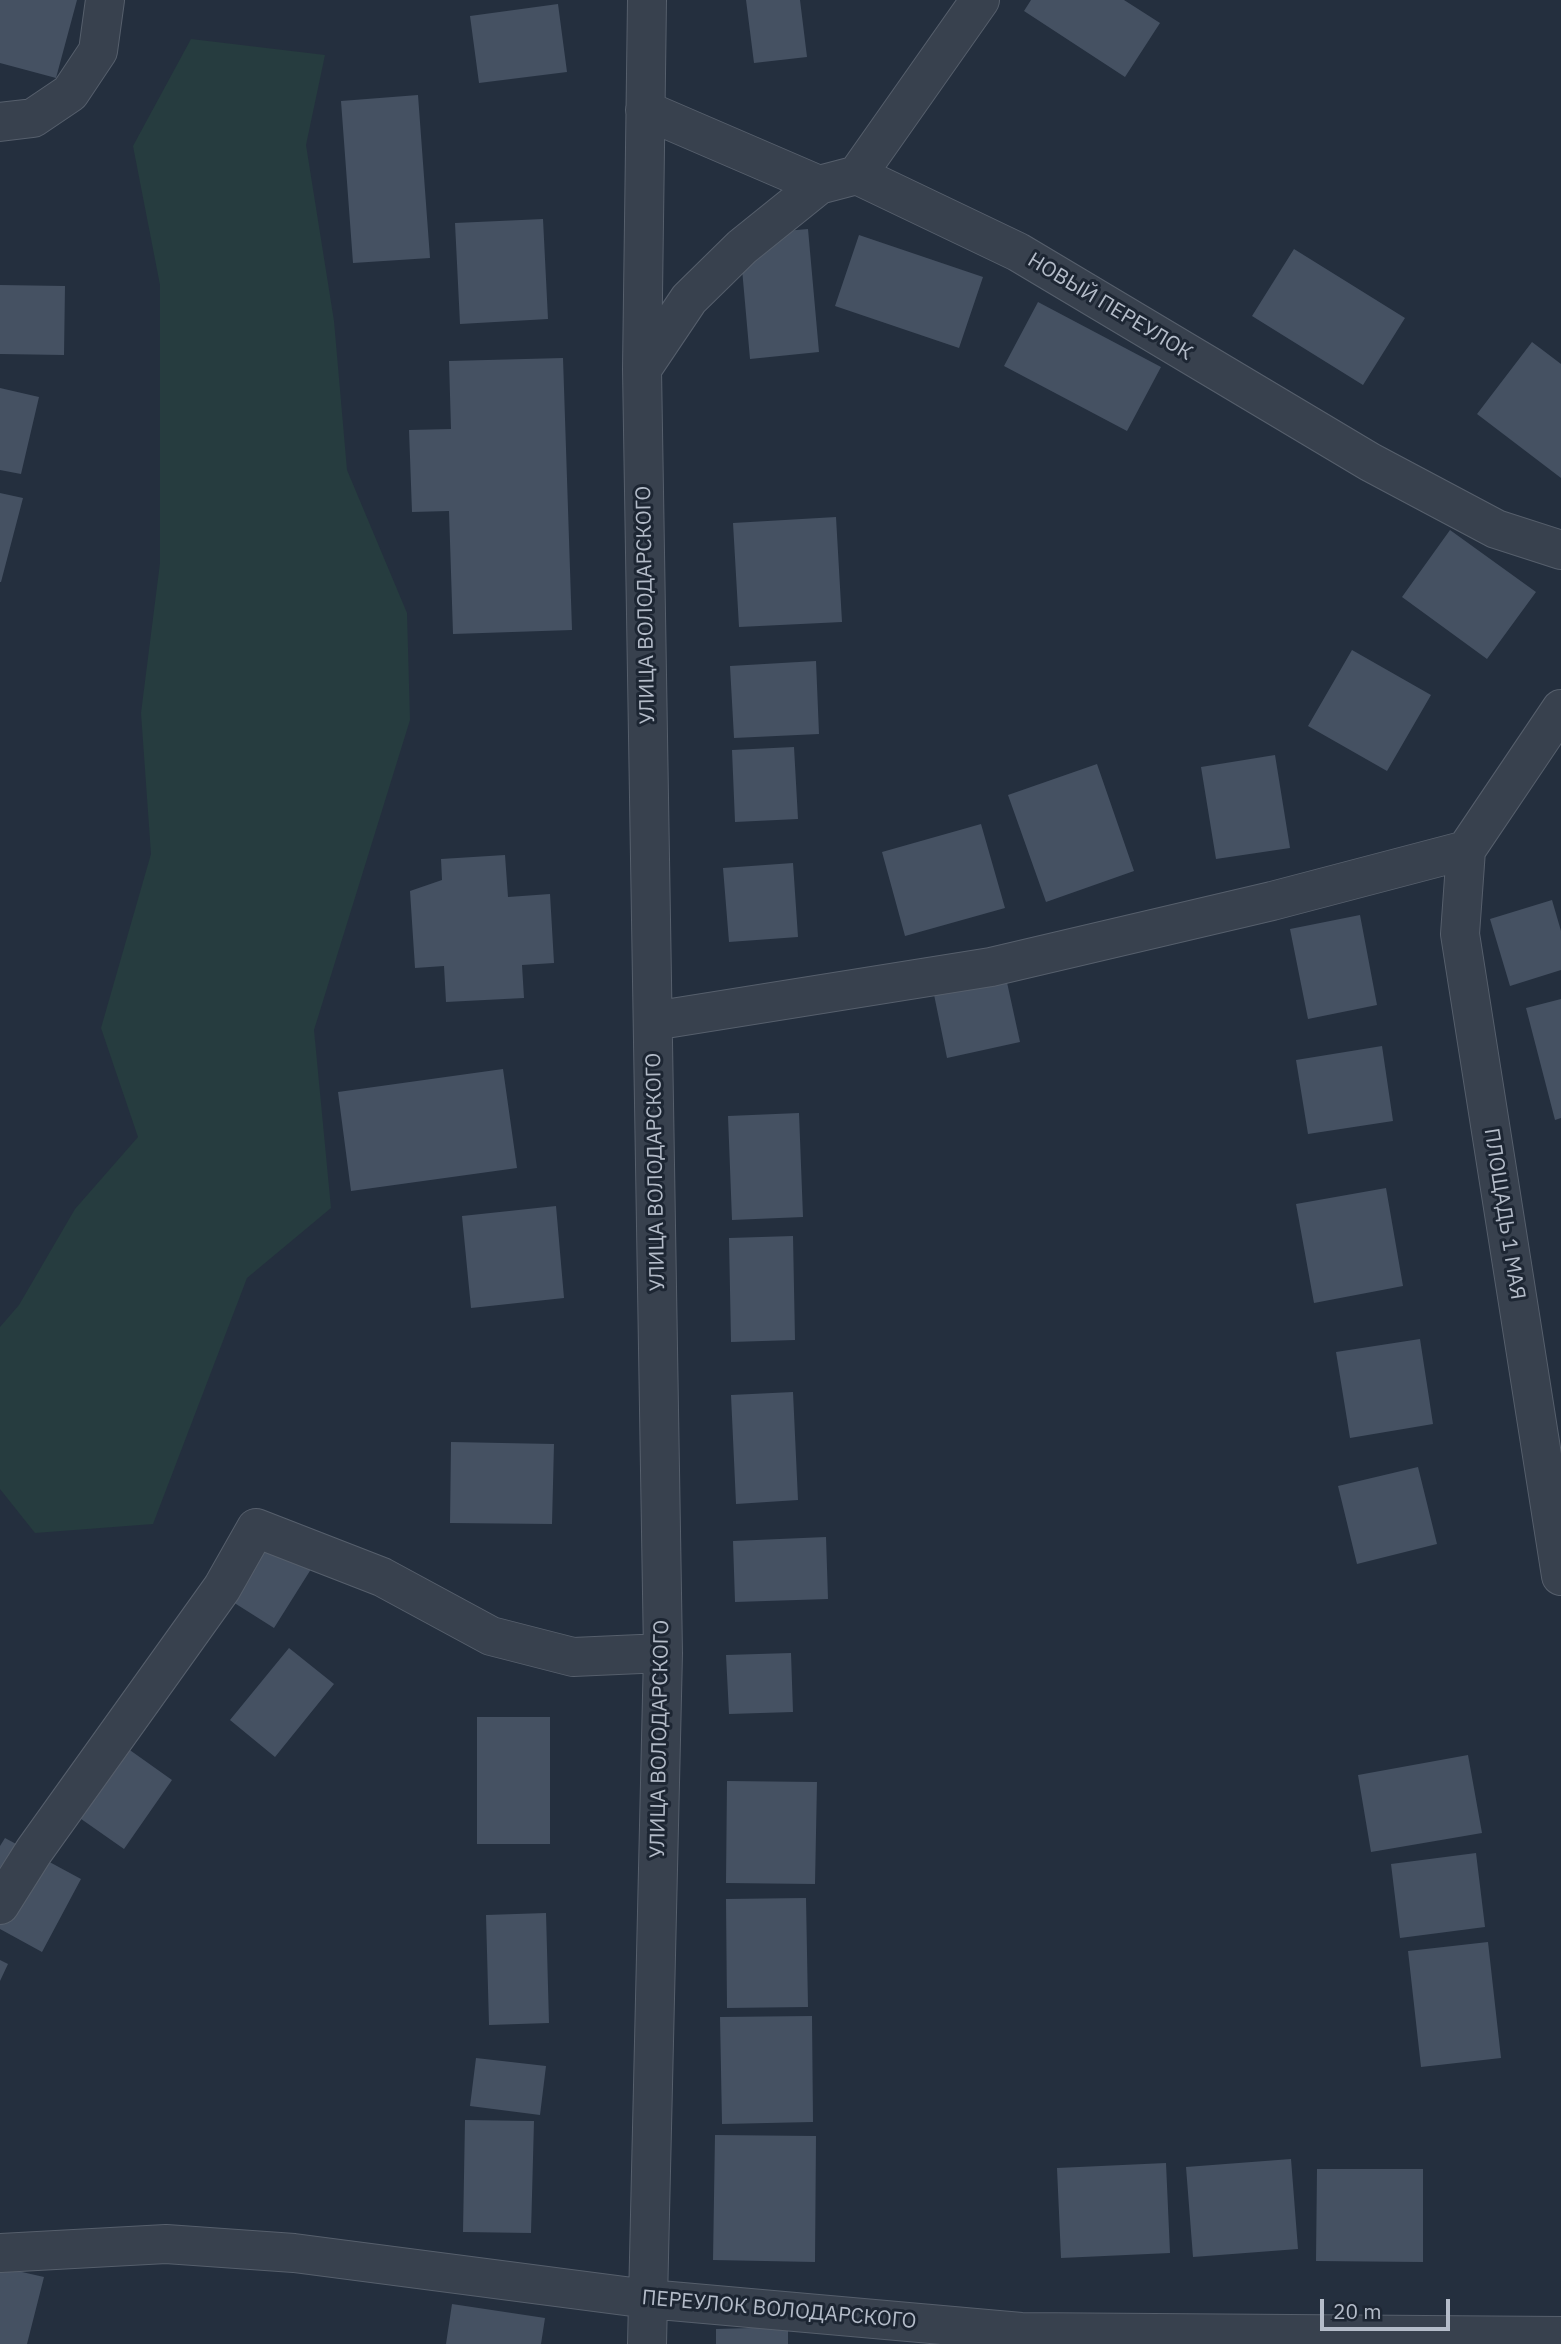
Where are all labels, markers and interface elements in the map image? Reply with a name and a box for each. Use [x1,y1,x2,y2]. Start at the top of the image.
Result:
street label: НОВЫЙ ПЕРЕУЛОК [1023,248,1197,366]
street label: УЛИЦА ВОЛОДАРСКОГО [631,485,661,725]
street label: УЛИЦА ВОЛОДАРСКОГО [641,1052,671,1292]
street label: ПЛОЩАДЬ 1 МАЯ [1478,1126,1530,1302]
street label: УЛИЦА ВОЛОДАРСКОГО [645,1619,675,1859]
scale bar [1323,2284,1452,2328]
street label: ПЕРЕУЛОК ВОЛОДАРСКОГО [641,2285,917,2335]
text: 20 m [1333,2297,1382,2325]

